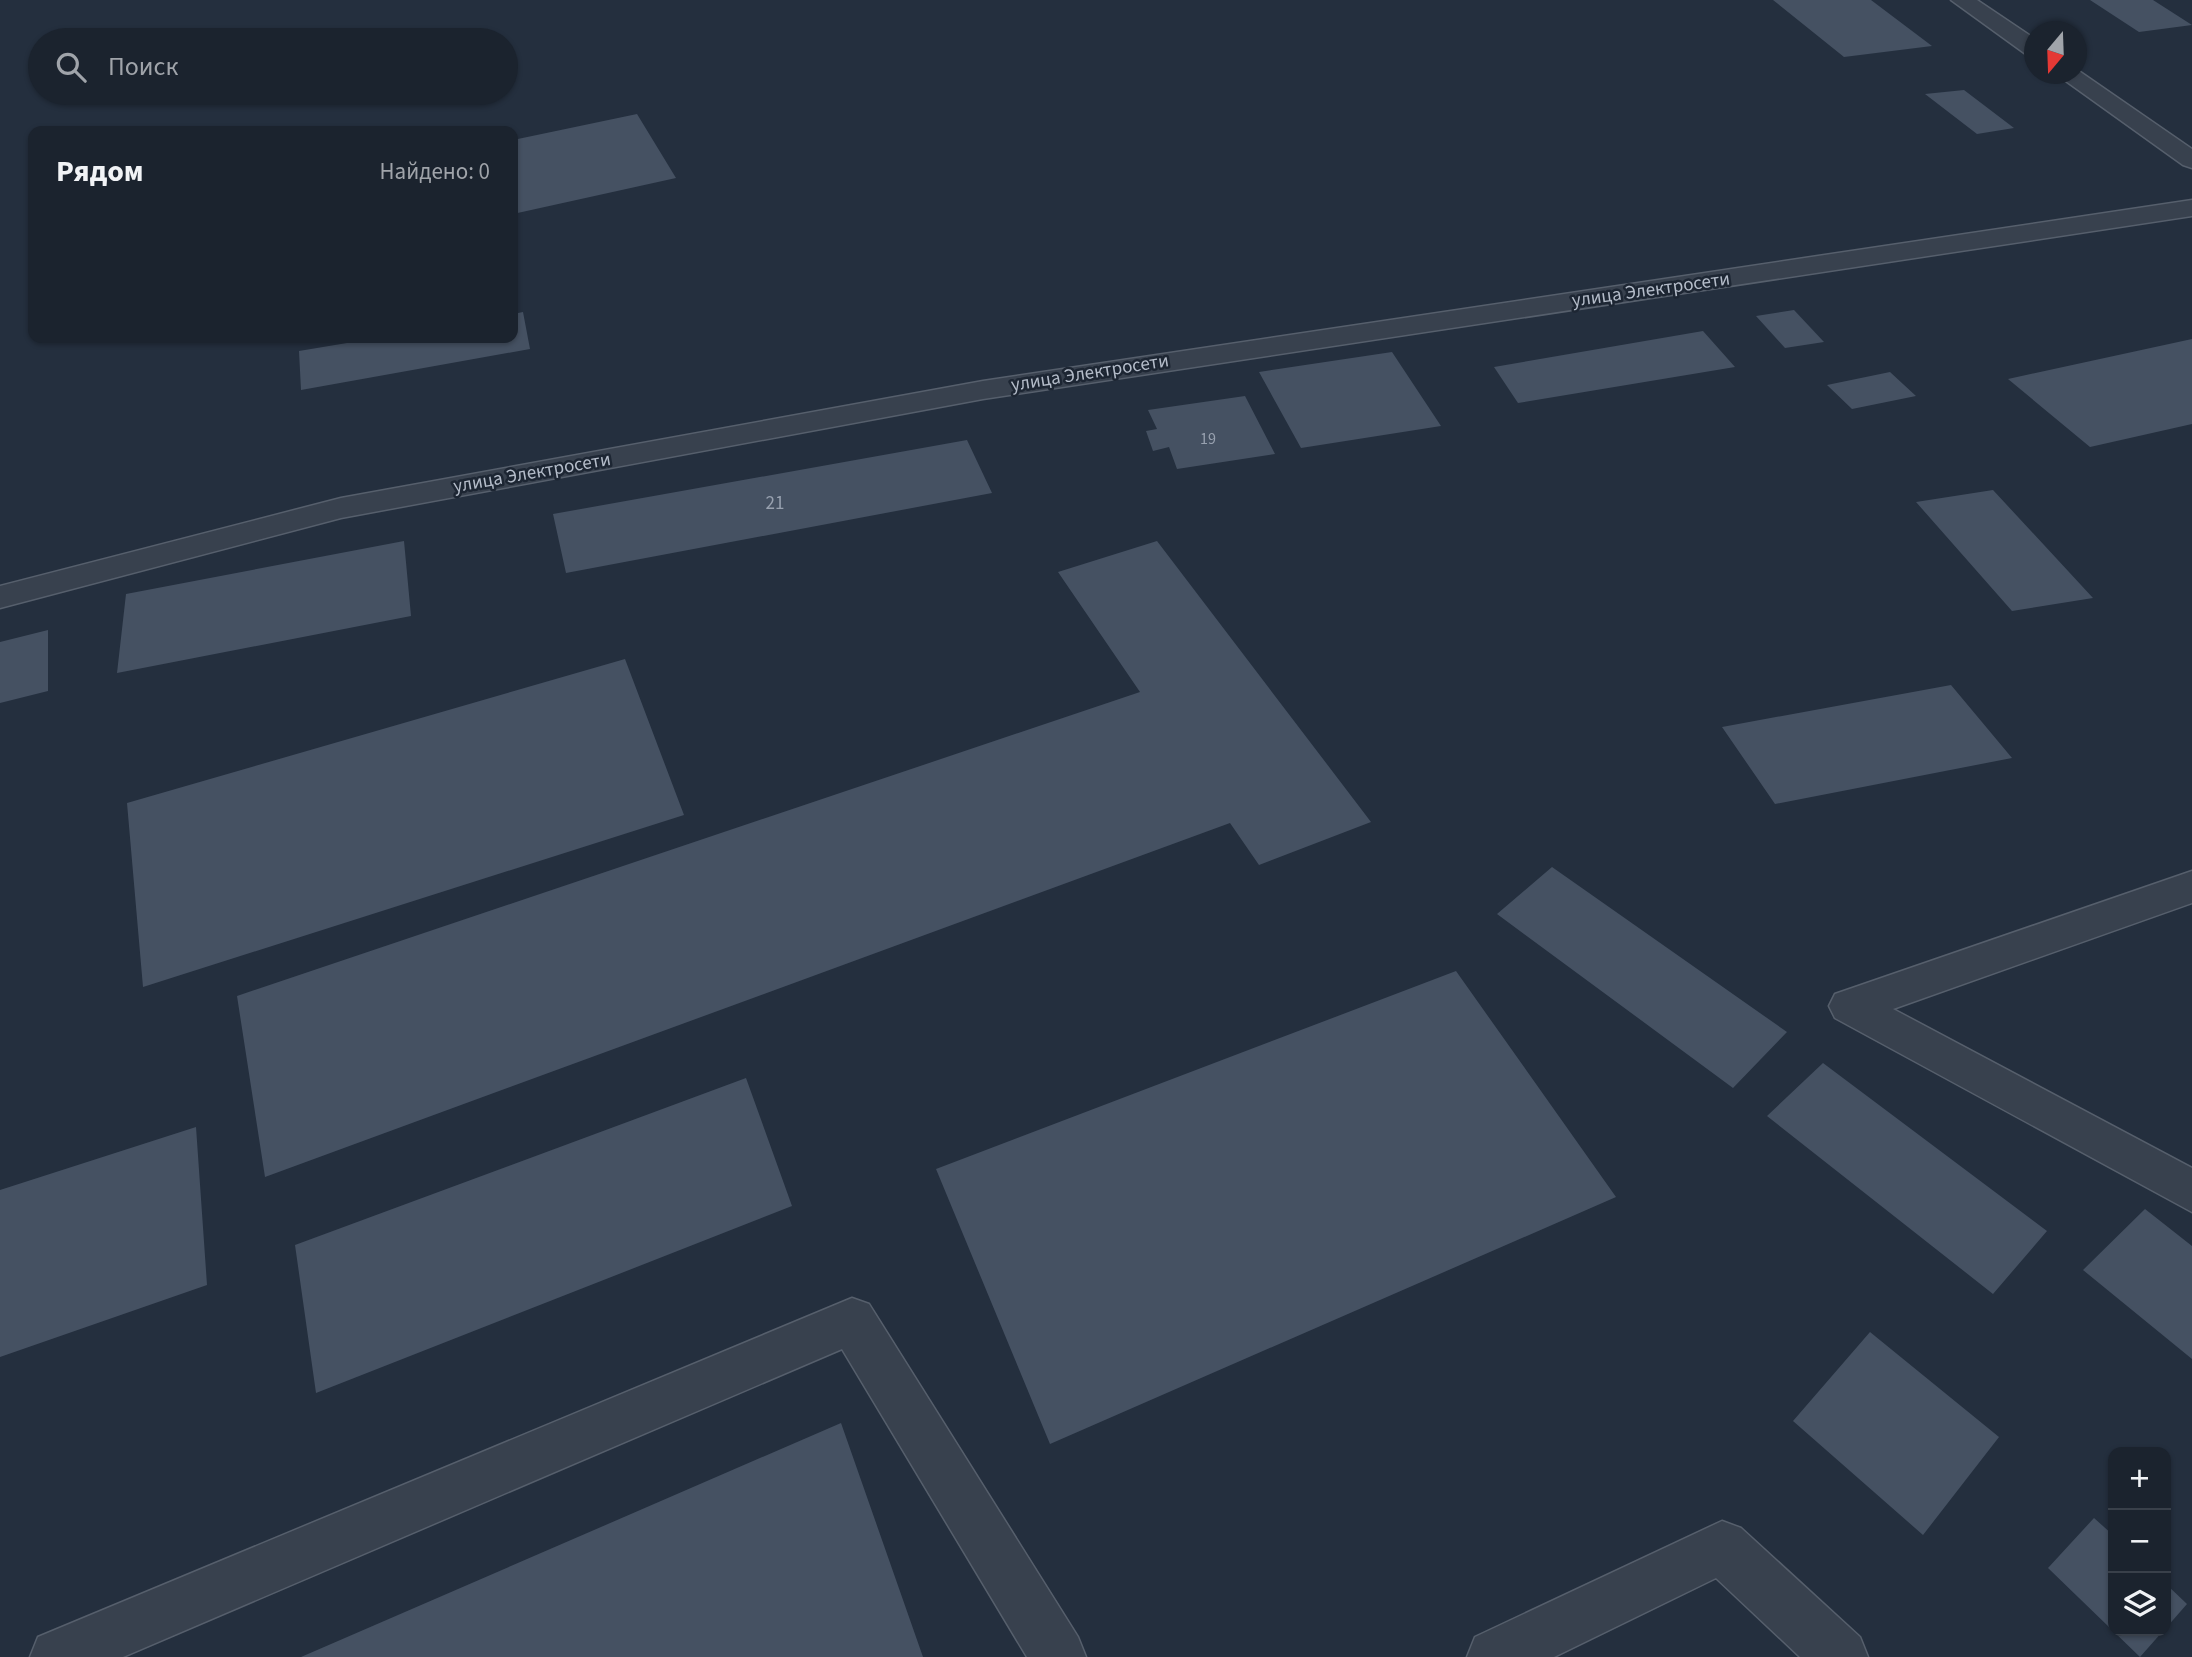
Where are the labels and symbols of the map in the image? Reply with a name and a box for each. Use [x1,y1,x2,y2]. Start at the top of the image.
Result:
north arrow [2024,21,2087,84]
street label: улица Электросети [1570,266,1732,314]
street label: улица Электросети [1009,347,1171,399]
house number: 19 [1200,428,1216,450]
street label: улица Электросети [451,446,613,500]
house number: 21 [766,490,784,517]

